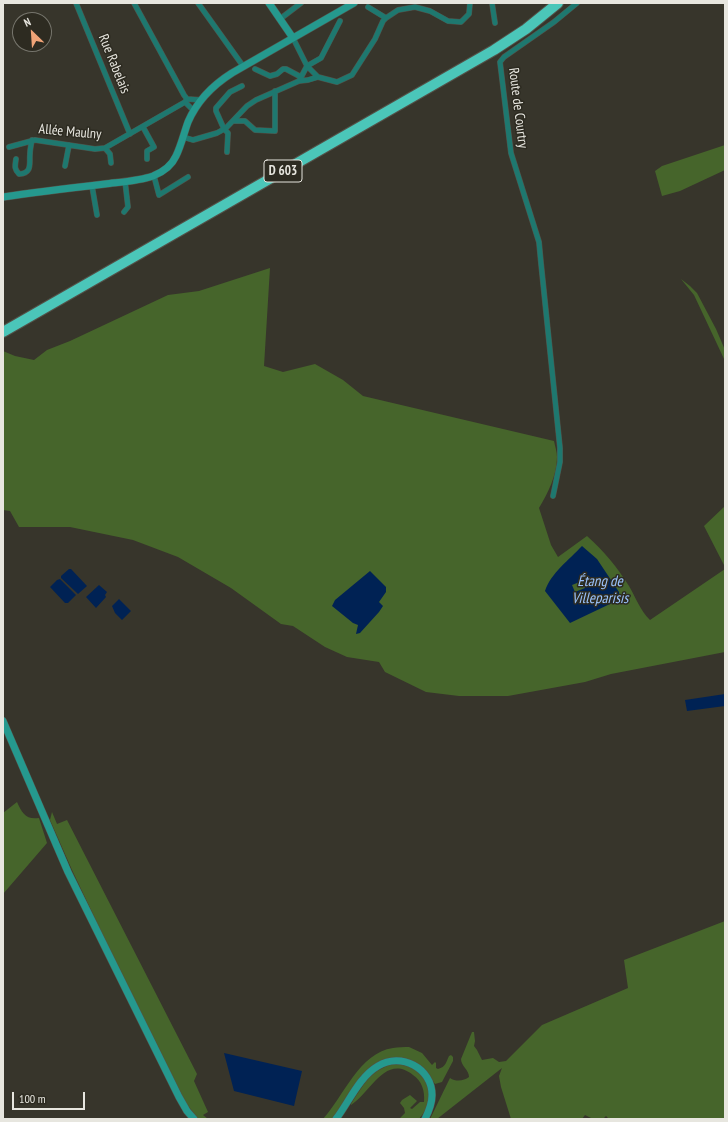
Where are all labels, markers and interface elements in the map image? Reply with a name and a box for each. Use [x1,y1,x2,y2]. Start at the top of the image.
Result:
north arrow [12,12,52,52]
text: N [22,14,33,30]
street label: Rue Rabelais [95,32,133,96]
street label: Route de Courtry [505,67,531,149]
street label: Allée Maulny [38,121,102,143]
road number: D 603 [264,160,302,182]
water label: Étang de Villeparisis [572,573,628,608]
scale bar [14,1084,87,1110]
text: 100 m [19,1091,46,1106]

